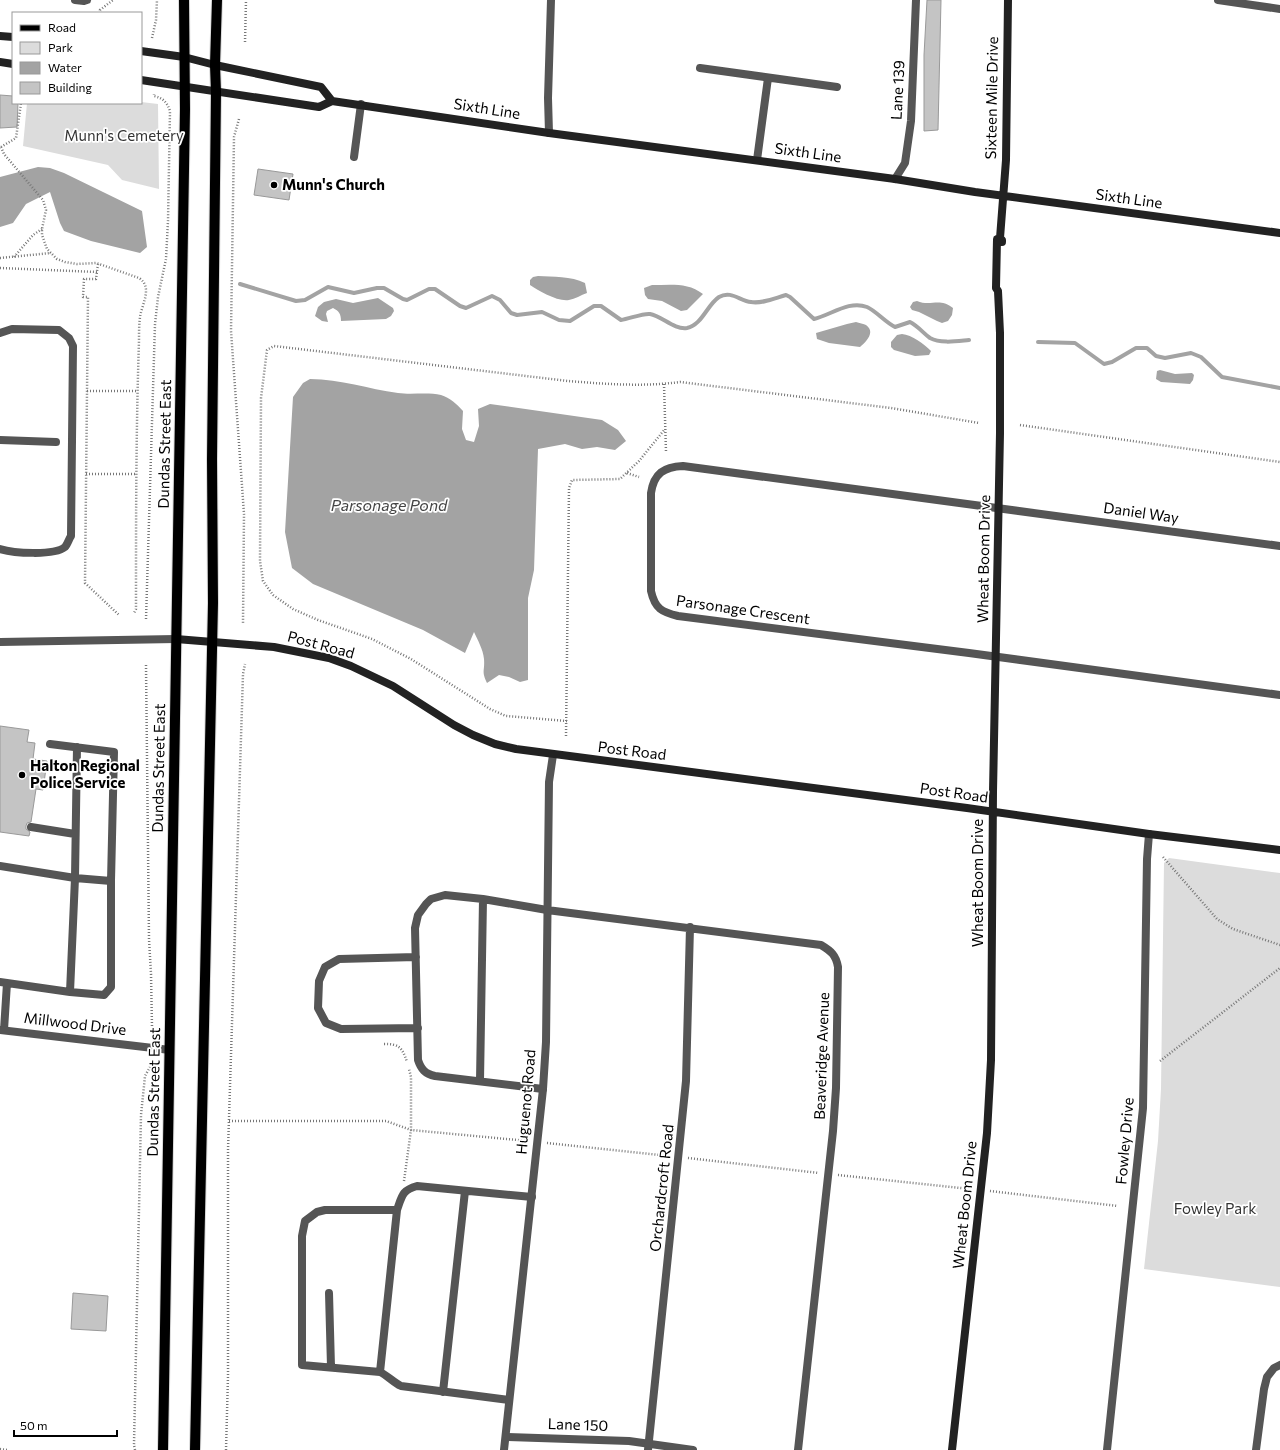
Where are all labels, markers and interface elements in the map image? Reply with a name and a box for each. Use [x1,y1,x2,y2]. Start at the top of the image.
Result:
legend [12,12,142,104]
text: Road [48,20,76,34]
street label: Sixteen Mile Drive [981,36,1001,160]
text: Park [48,40,74,54]
text: Water [48,60,82,74]
street label: Lane 139 [886,60,908,120]
text: Building [48,80,92,94]
street label: Sixth Line [453,94,522,122]
park label: Munn's Cemetery [64,126,184,144]
street label: Sixth Line [774,138,843,166]
place label: Munn's Church [282,175,385,193]
marker: Munn's Church [269,180,279,190]
street label: Sixth Line [1095,184,1164,212]
street label: Dundas Street East [154,379,174,509]
water label: Parsonage Pond [331,495,448,514]
street label: Wheat Boom Drive [973,495,993,623]
street label: Daniel Way [1102,498,1180,526]
street label: Parsonage Crescent [675,591,811,627]
street label: Post Road [286,626,357,662]
street label: Dundas Street East [148,703,168,833]
street label: Post Road [597,737,667,763]
place label: Halton Regional Police Service [30,756,140,791]
marker: Halton Regional Police Service [17,770,27,780]
street label: Post Road [919,778,989,806]
street label: Wheat Boom Drive [968,819,986,947]
street label: Beaveridge Avenue [810,992,832,1120]
street label: Millwood Drive [23,1008,128,1038]
street label: Dundas Street East [143,1027,163,1157]
street label: Huguenot Road [511,1049,539,1155]
street label: Fowley Drive [1111,1097,1137,1185]
street label: Orchardcroft Road [645,1123,677,1253]
street label: Wheat Boom Drive [948,1140,980,1270]
park label: Fowley Park [1174,1199,1256,1217]
scale bar [14,1412,117,1438]
street label: Lane 150 [547,1414,609,1434]
text: 50 m [20,1418,48,1432]

